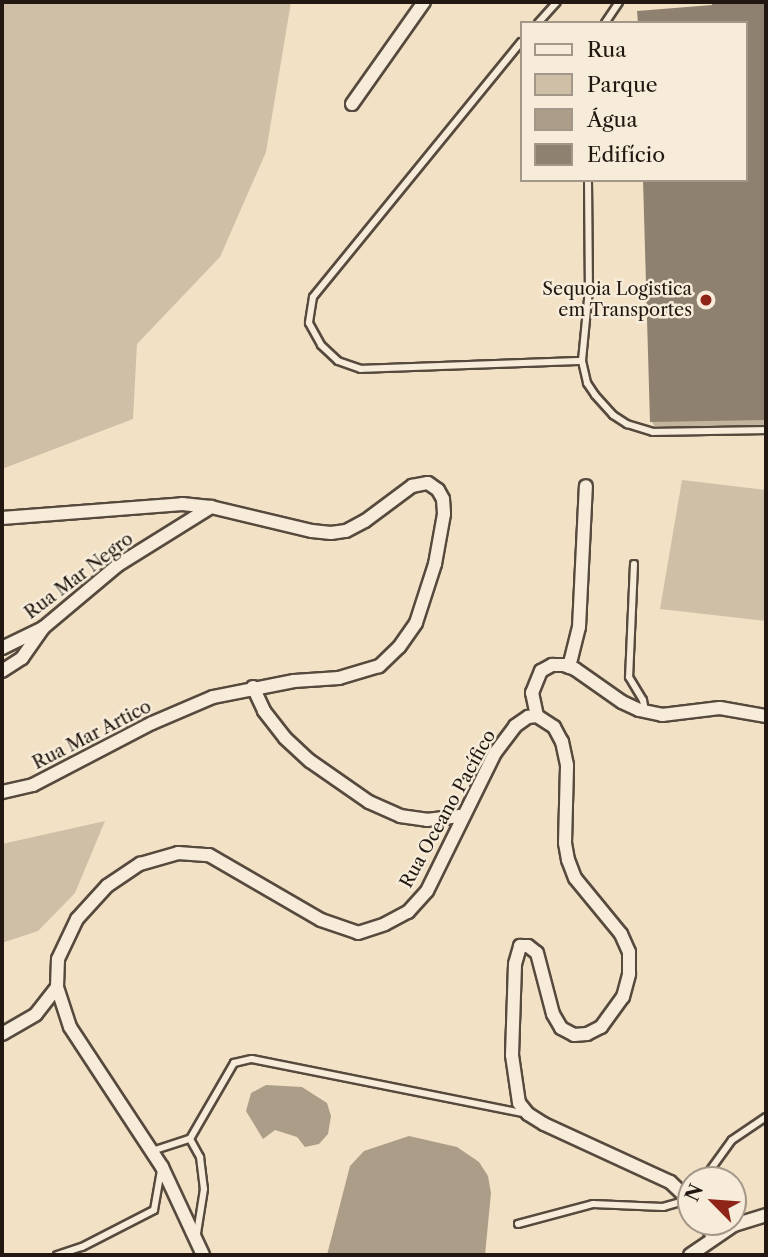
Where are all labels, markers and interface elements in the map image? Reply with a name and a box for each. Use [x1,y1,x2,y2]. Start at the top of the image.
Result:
legend [520,21,747,182]
text: Rua [587,37,626,62]
text: Parque [587,72,658,97]
text: Água [587,107,638,132]
text: Edifício [587,142,665,167]
place label: Sequoia Logistica em Transportes [542,279,692,322]
marker: Sequoia Logistica em Transportes [698,292,714,308]
street label: Rua Mar Negro [20,528,138,624]
street label: Rua Mar Artico [28,695,156,775]
street label: Rua Oceano Pacífico [396,726,500,892]
north arrow [677,1166,747,1236]
text: N [680,1180,708,1205]

